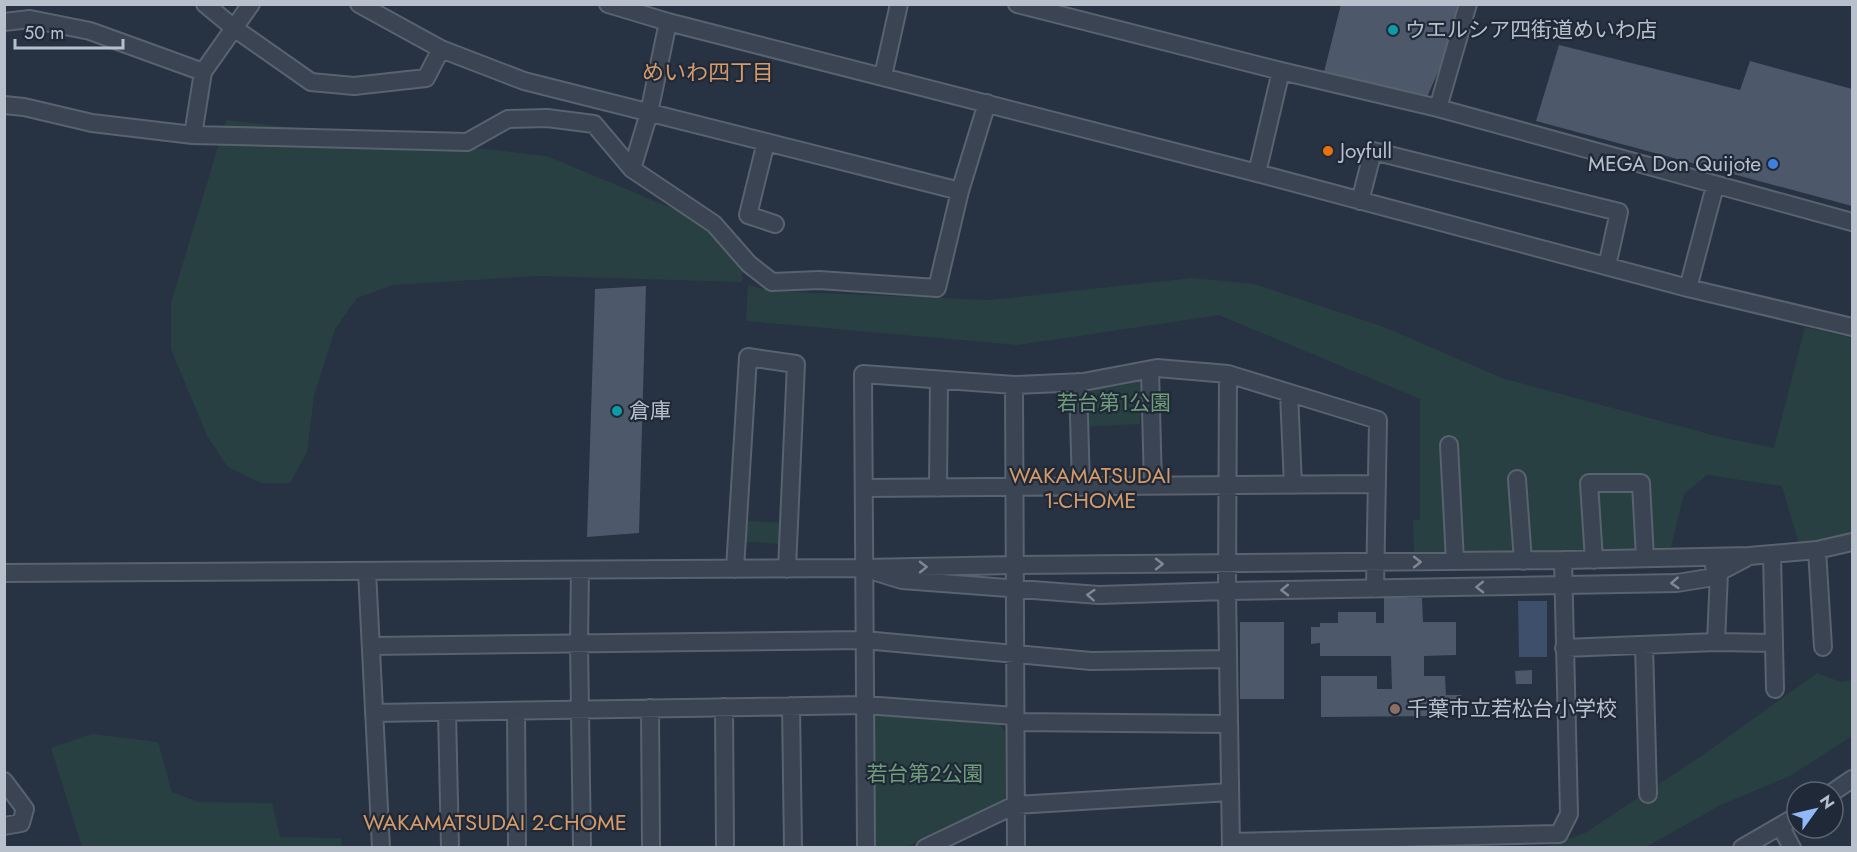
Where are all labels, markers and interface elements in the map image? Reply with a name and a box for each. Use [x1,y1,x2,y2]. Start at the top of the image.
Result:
scale bar [15,12,123,50]
place label: ウエルシア四街道めいわ店 [1405,15,1657,45]
text: 50 m [24,20,64,46]
marker: ウエルシア四街道めいわ店 [1386,23,1400,37]
district label: めいわ四丁目 [642,56,774,88]
place label: Joyfull [1337,136,1392,166]
marker: Joyfull [1321,144,1335,158]
place label: MEGA Don Quijote [1588,149,1761,179]
marker: MEGA Don Quijote [1766,157,1780,171]
park label: 若台第1公園 [1057,388,1171,418]
place label: 倉庫 [629,396,671,426]
marker: 倉庫 [610,404,624,418]
district label: WAKAMATSUDAI 1-CHOME [1009,459,1171,516]
one-way arrow [1413,555,1422,568]
one-way arrow [1155,557,1164,570]
one-way arrow [918,560,927,573]
one-way arrow [1671,576,1680,589]
one-way arrow [1476,581,1485,593]
one-way arrow [1281,584,1290,596]
one-way arrow [1086,588,1095,601]
place label: 千葉市立若松台小学校 [1407,694,1617,724]
marker: 千葉市立若松台小学校 [1388,702,1402,716]
park label: 若台第2公園 [867,759,983,789]
north arrow [1785,780,1845,840]
text: N [1814,790,1840,814]
district label: WAKAMATSUDAI 2-CHOME [363,806,627,838]

